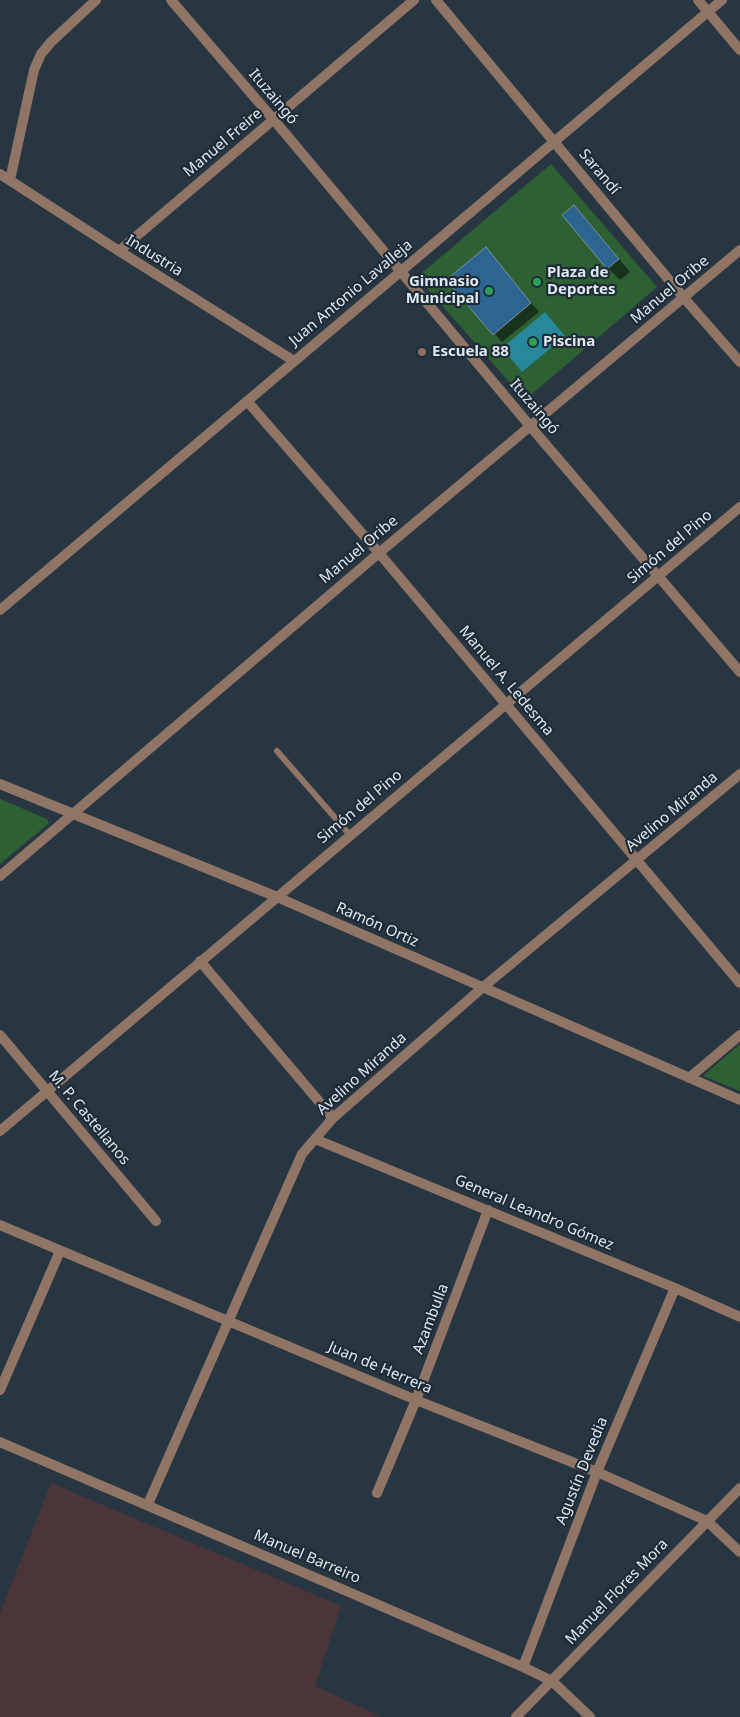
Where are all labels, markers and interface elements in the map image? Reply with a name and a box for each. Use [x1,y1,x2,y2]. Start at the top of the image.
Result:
street label: Ituzaingó [245,66,301,128]
street label: Manuel Freire [180,105,266,181]
street label: Sarandí [575,146,623,198]
street label: Industria [122,231,186,281]
street label: Juan Antonio Lavalleja [286,236,416,350]
street label: Manuel Oribe [627,252,713,328]
place label: Plaza de Deportes [547,264,615,299]
place label: Gimnasio Municipal [406,273,479,308]
marker: Plaza de Deportes [531,276,543,288]
marker: Gimnasio Municipal [483,285,495,297]
place label: Piscina [543,333,595,351]
marker: Piscina [527,336,539,348]
place label: Escuela 88 [432,343,509,361]
marker: Escuela 88 [416,346,428,358]
street label: Ituzaingó [506,376,562,438]
street label: Simón del Pino [624,506,716,588]
street label: Manuel Oribe [316,512,402,588]
street label: Manuel A. Ledesma [455,622,557,740]
street label: Simón del Pino [314,766,406,848]
street label: Avelino Miranda [622,768,722,856]
street label: Ramón Ortiz [333,899,421,951]
street label: Avelino Miranda [313,1029,411,1119]
street label: M. P. Castellanos [44,1067,134,1169]
street label: General Leandro Gómez [452,1171,616,1255]
street label: Azambulla [409,1281,453,1357]
street label: Juan de Herrera [325,1338,435,1398]
street label: Agustín Devedia [552,1415,612,1527]
street label: Manuel Barreiro [251,1526,363,1588]
street label: Manuel Flores Mora [562,1535,672,1649]

